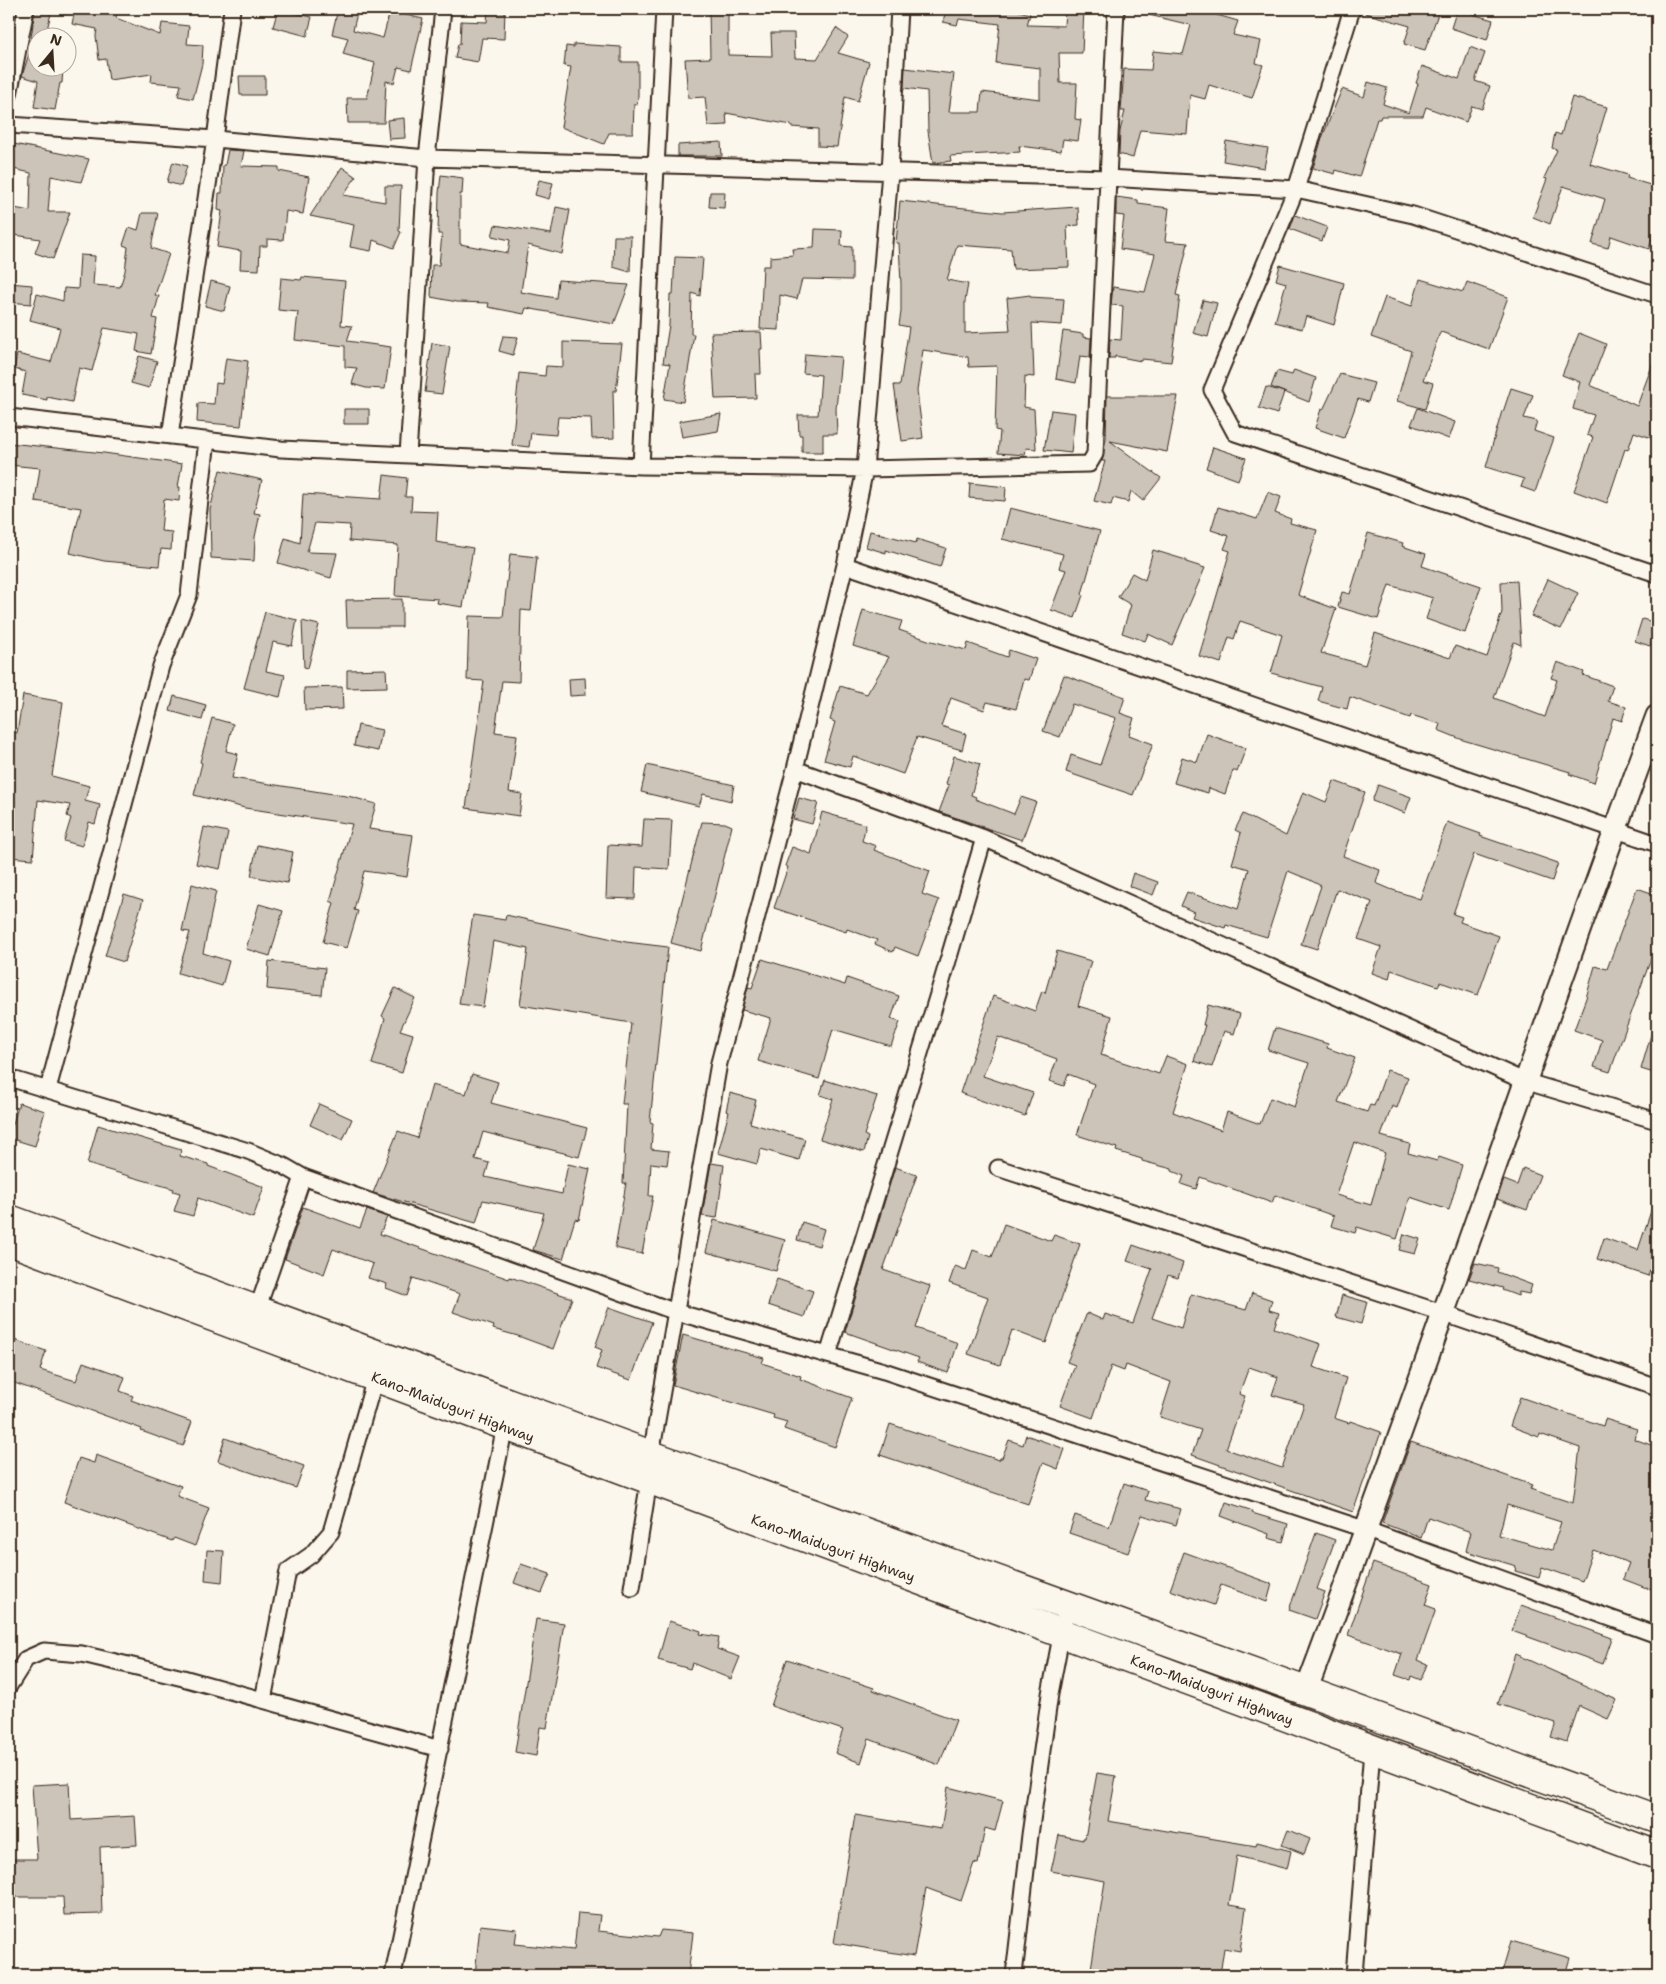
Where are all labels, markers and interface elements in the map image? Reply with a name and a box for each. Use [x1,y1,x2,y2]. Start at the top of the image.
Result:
north arrow [28,28,78,78]
text: N [48,29,64,50]
street label: Kano-Maiduguri Highway [369,1368,537,1446]
street label: Kano-Maiduguri Highway [749,1510,917,1586]
street label: Kano-Maiduguri Highway [1128,1651,1296,1729]

